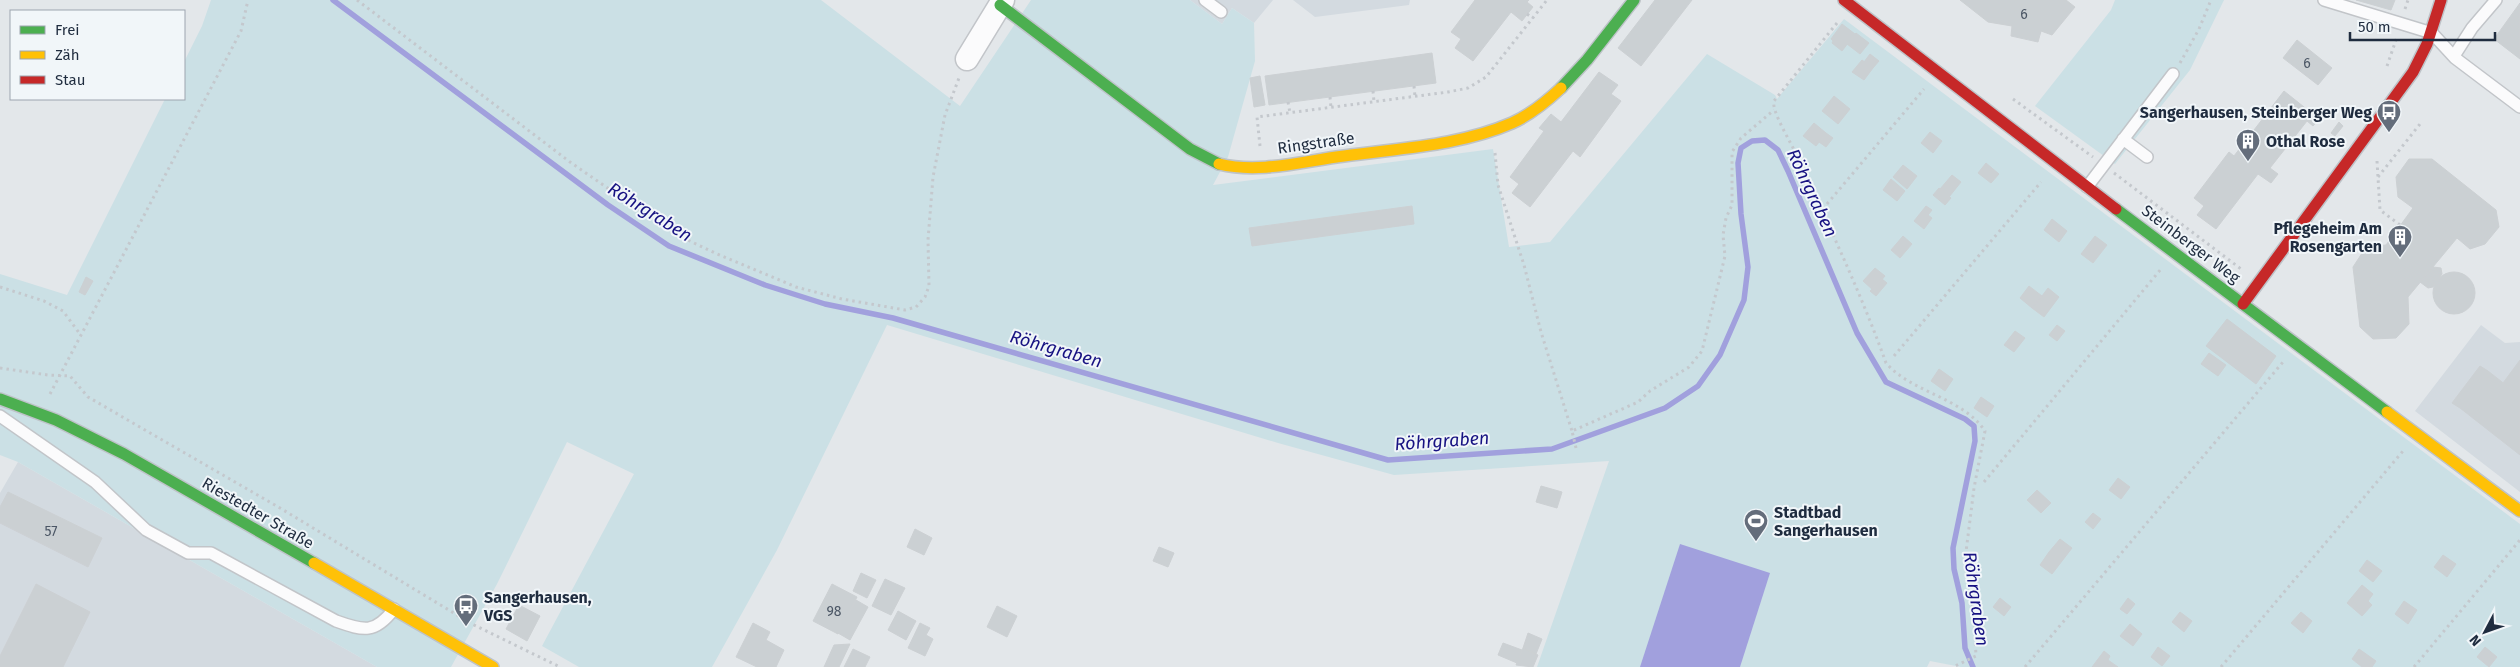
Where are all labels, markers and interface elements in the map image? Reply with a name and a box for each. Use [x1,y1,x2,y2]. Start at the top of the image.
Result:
house number: 6 [2020,6,2028,23]
legend [10,10,185,100]
scale bar [2350,10,2495,42]
text: 50 m [2358,18,2391,36]
text: Frei [55,21,80,39]
text: Zäh [55,46,80,64]
house number: 6 [2303,55,2311,72]
text: Stau [55,71,85,89]
bus stop icon: Sangerhausen, Steinberger Weg [2376,99,2402,133]
place label: Sangerhausen, Steinberger Weg [2140,103,2372,122]
street label: Ringstraße [1276,128,1356,158]
building icon: Othal Rose [2235,128,2261,162]
place label: Othal Rose [2266,132,2345,151]
water label: Röhrgraben [1782,145,1842,241]
water label: Röhrgraben [604,178,696,246]
street label: Steinberger Weg [2138,201,2245,288]
place label: Pflegeheim Am Rosengarten [2273,219,2382,256]
building icon: Pflegeheim Am Rosengarten [2387,224,2413,258]
water label: Röhrgraben [1007,325,1105,373]
water label: Röhrgraben [1394,427,1490,455]
street label: Riestedter Straße [199,473,317,553]
place label: Stadtbad Sangerhausen [1774,503,1878,540]
sports icon: Stadtbad Sangerhausen [1743,508,1769,542]
house number: 57 [45,523,57,540]
water label: Röhrgraben [1959,550,1993,648]
place label: Sangerhausen, VGS [483,588,592,625]
bus stop icon: Sangerhausen, VGS [453,593,479,627]
house number: 98 [826,603,842,620]
north arrow [2460,607,2510,657]
text: N [2466,631,2485,649]

